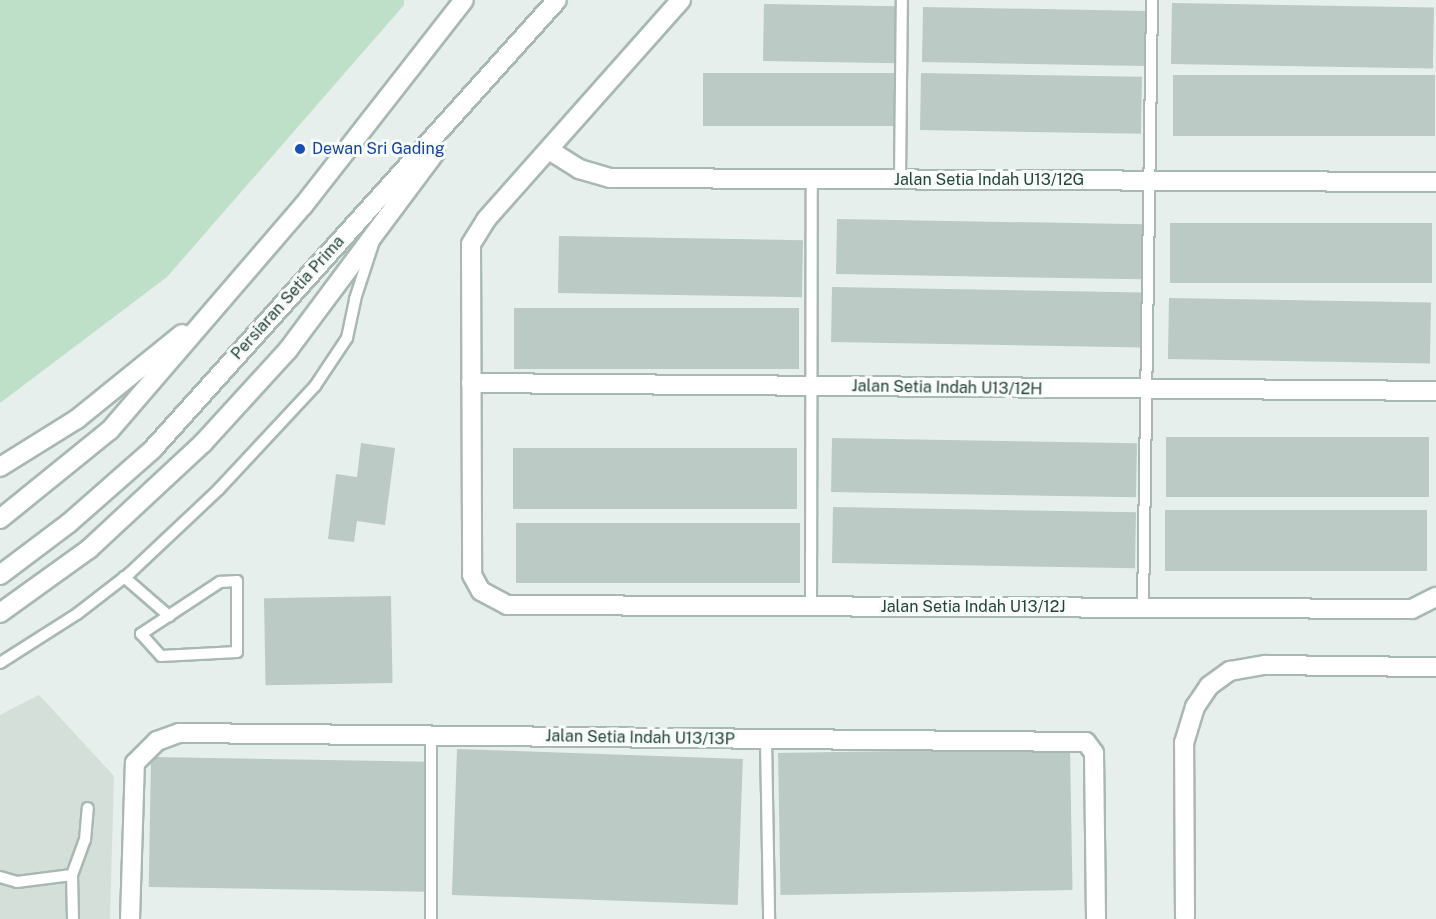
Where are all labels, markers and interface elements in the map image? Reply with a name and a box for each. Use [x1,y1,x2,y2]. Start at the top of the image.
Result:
place label: Dewan Sri Gading [312,139,445,159]
marker: Dewan Sri Gading [293,142,307,156]
street label: Jalan Setia Indah U13/12G [894,170,1084,190]
street label: Persiaran Setia Prima [227,232,349,364]
street label: Jalan Setia Indah U13/12H [851,377,1043,399]
street label: Jalan Setia Indah U13/12J [880,597,1066,617]
street label: Jalan Setia Indah U13/13P [545,727,735,749]

